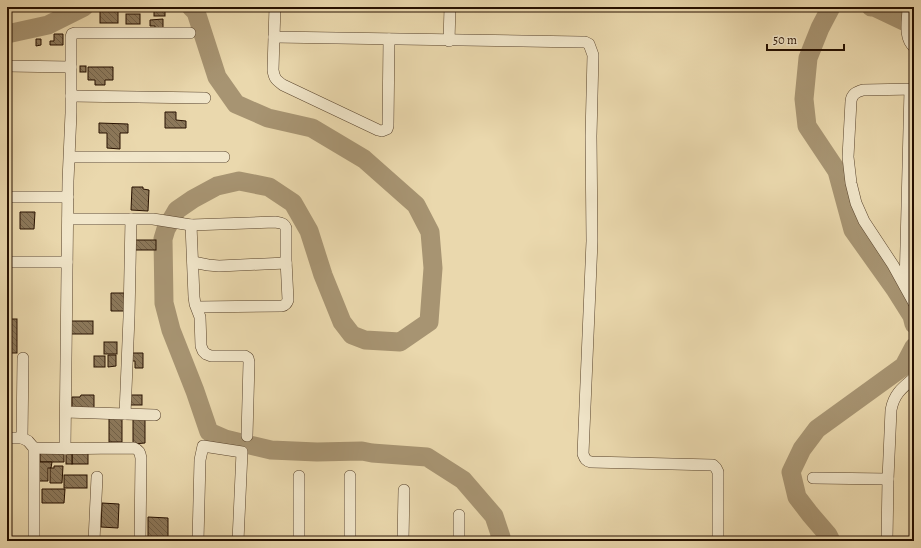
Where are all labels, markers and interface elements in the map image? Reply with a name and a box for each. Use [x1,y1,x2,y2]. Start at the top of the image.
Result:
scale bar [767,26,844,52]
text: 50 m [773,32,797,48]

